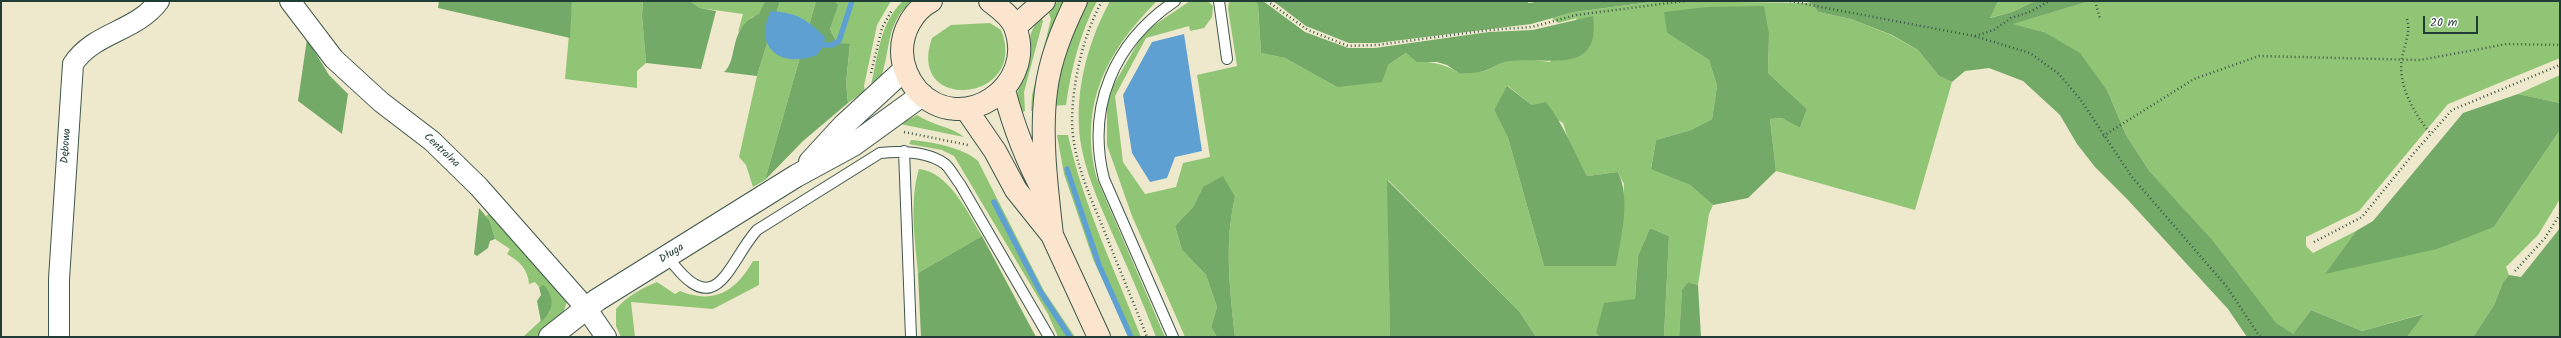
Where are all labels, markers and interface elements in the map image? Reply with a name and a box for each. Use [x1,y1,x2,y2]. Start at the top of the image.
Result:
scale bar [2425,8,2480,34]
text: 20 m [2430,13,2457,32]
street label: Dębowa [59,128,75,164]
street label: Centralna [420,131,462,171]
street label: Długa [657,241,687,267]

